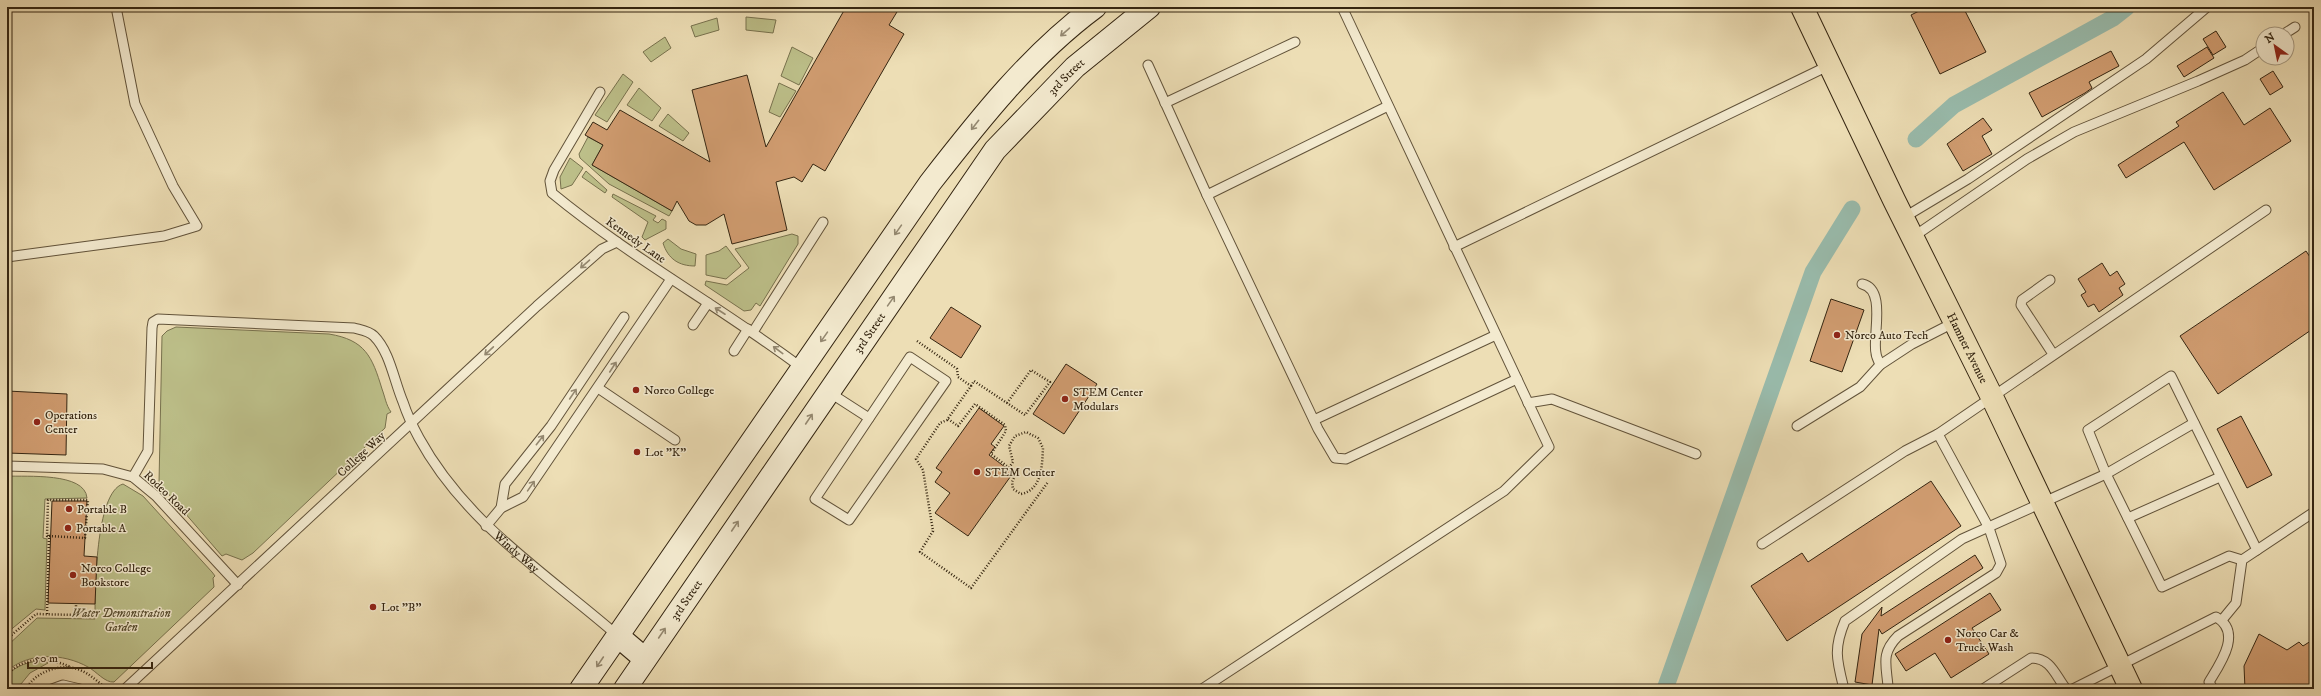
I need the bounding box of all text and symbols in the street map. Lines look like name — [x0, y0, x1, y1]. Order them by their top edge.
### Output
north arrow — [2255, 26, 2295, 66]
one-way arrow — [1060, 27, 1070, 36]
text: N — [2262, 30, 2278, 47]
street label: 3rd Street — [1045, 55, 1088, 98]
one-way arrow — [971, 120, 979, 131]
street label: Kennedy Lane — [603, 214, 669, 267]
one-way arrow — [894, 224, 902, 235]
one-way arrow — [580, 259, 590, 268]
one-way arrow — [887, 295, 895, 306]
one-way arrow — [714, 306, 726, 314]
street label: 3rd Street — [851, 310, 889, 356]
street label: Hamner Avenue — [1943, 310, 1991, 386]
place label: Norco Auto Tech — [1845, 328, 1929, 343]
marker: Norco Auto Tech — [1832, 330, 1842, 340]
one-way arrow — [820, 331, 828, 342]
one-way arrow — [484, 346, 494, 356]
one-way arrow — [772, 346, 783, 354]
one-way arrow — [609, 361, 617, 373]
place label: Norco College — [644, 383, 714, 398]
marker: Norco College — [631, 385, 641, 395]
place label: STEM Center Modulars — [1073, 385, 1143, 414]
one-way arrow — [569, 388, 577, 400]
marker: STEM Center Modulars — [1060, 394, 1070, 404]
place label: Operations Center — [45, 408, 97, 437]
one-way arrow — [805, 414, 813, 425]
marker: Operations Center — [32, 417, 42, 427]
street label: College Way — [334, 428, 389, 480]
one-way arrow — [536, 434, 544, 445]
place label: Lot "K" — [645, 445, 686, 460]
marker: Lot "K" — [632, 447, 642, 457]
place label: STEM Center — [985, 465, 1055, 480]
marker: STEM Center — [972, 467, 982, 477]
street label: Rodeo Road — [141, 468, 193, 519]
one-way arrow — [527, 480, 535, 491]
place label: Portable B — [77, 502, 127, 517]
marker: Portable B — [64, 504, 74, 514]
one-way arrow — [732, 520, 740, 532]
place label: Portable A — [76, 521, 127, 536]
marker: Portable A — [63, 523, 73, 533]
street label: Windy Way — [490, 528, 542, 576]
place label: Norco College Bookstore — [81, 561, 151, 590]
marker: Norco College Bookstore — [68, 570, 78, 580]
street label: 3rd Street — [667, 577, 706, 623]
place label: Lot "B" — [381, 600, 421, 615]
marker: Lot "B" — [368, 602, 378, 612]
park label: Water Demonstration Garden — [72, 606, 171, 635]
place label: Norco Car & Truck Wash — [1956, 626, 2019, 655]
one-way arrow — [658, 628, 666, 639]
marker: Norco Car & Truck Wash — [1943, 635, 1953, 645]
scale bar — [28, 644, 152, 670]
text: 50 m — [34, 651, 58, 666]
one-way arrow — [596, 657, 604, 668]

